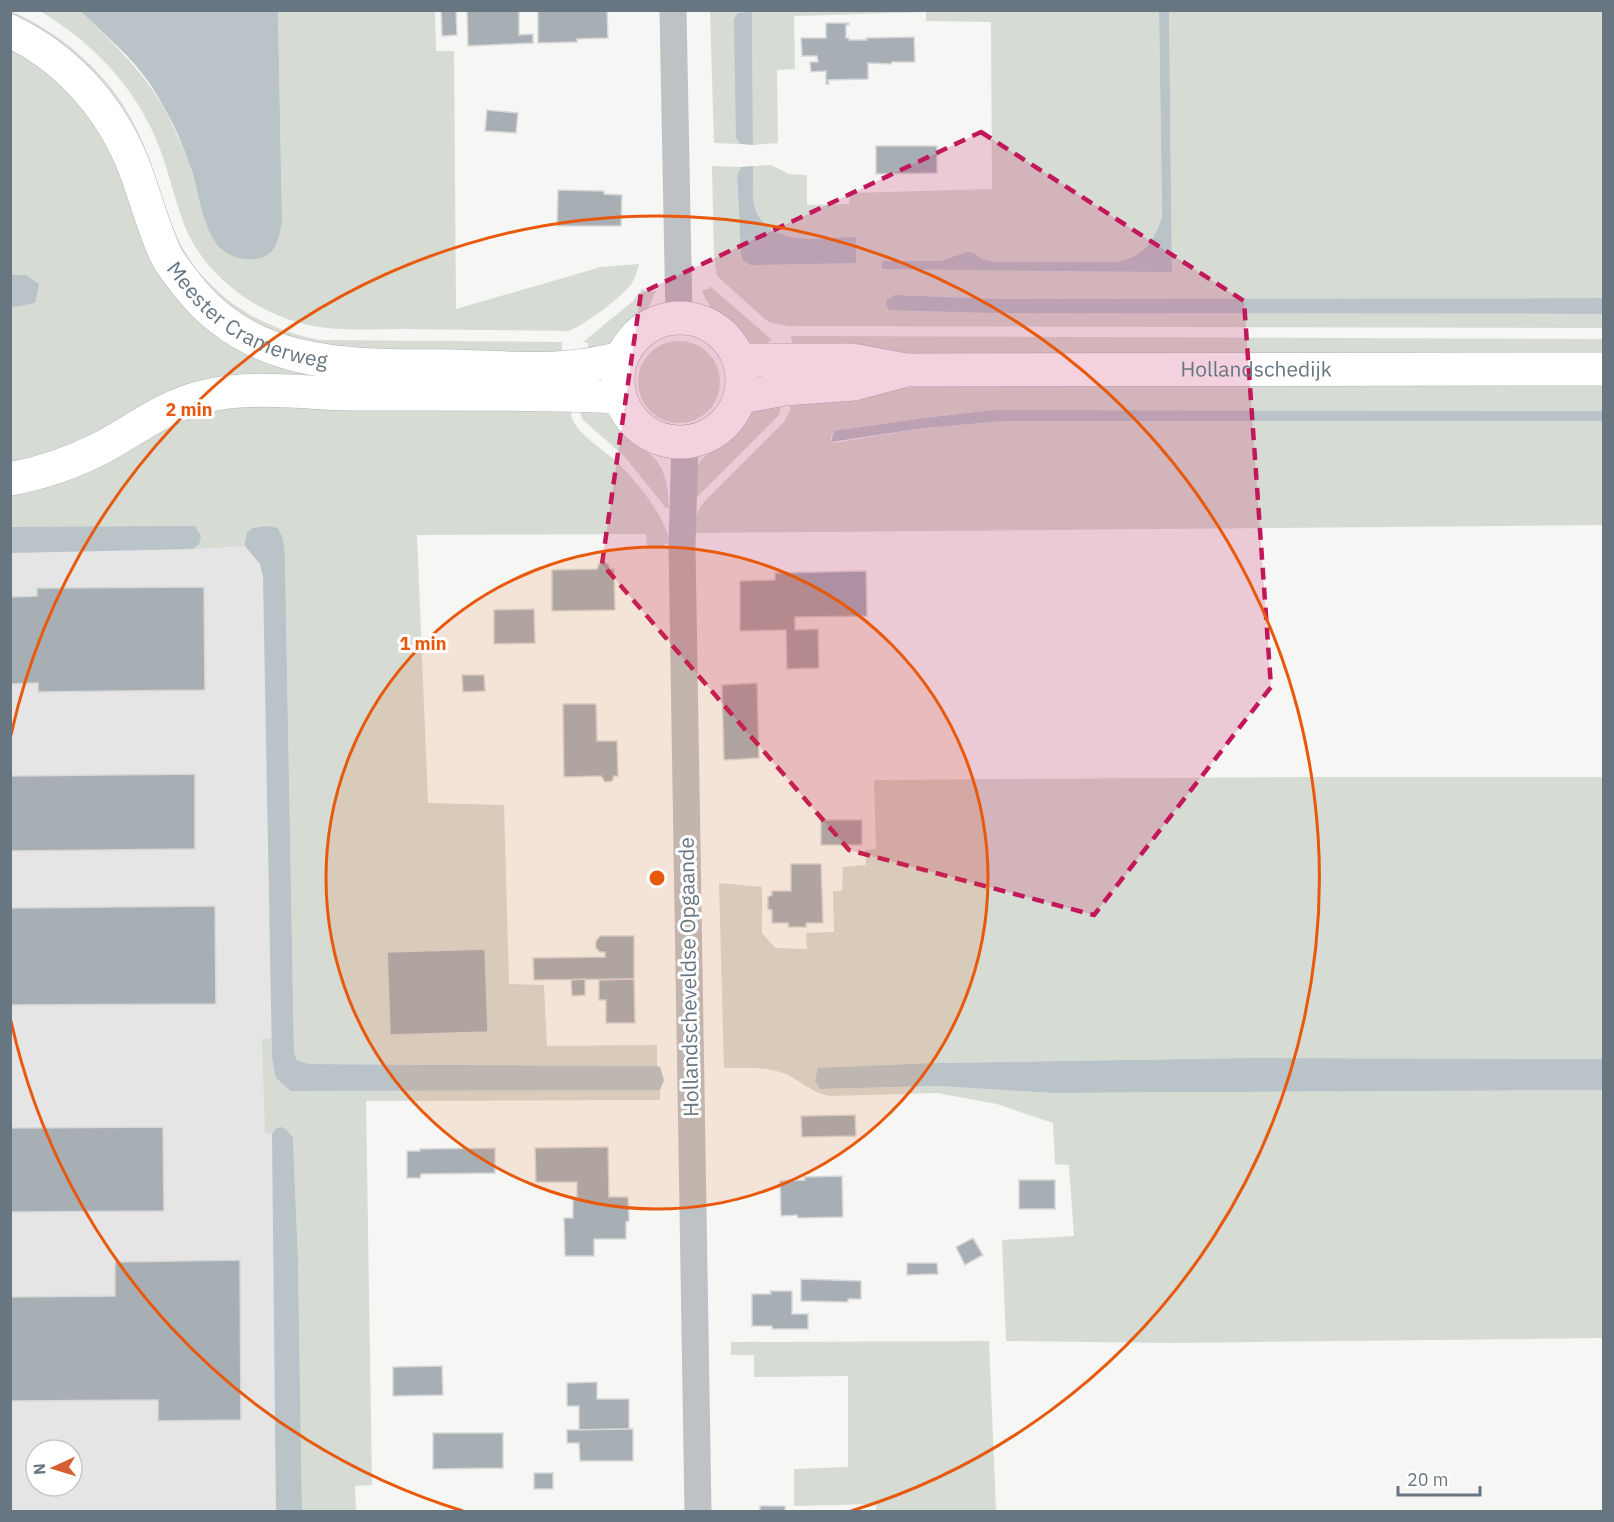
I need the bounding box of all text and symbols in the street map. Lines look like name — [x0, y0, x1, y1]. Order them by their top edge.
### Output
street label: Meester Cramerweg — [161, 255, 330, 374]
street label: Hollandschedijk — [1180, 354, 1332, 383]
text: 2 min — [165, 398, 213, 421]
text: 1 min — [399, 632, 447, 655]
street label: Hollandscheveldse Opgaande — [672, 837, 704, 1117]
centre of rings — [647, 868, 667, 888]
north arrow — [24, 1438, 84, 1498]
scale bar — [1398, 1459, 1480, 1497]
text: N — [29, 1463, 49, 1476]
text: 20 m — [1407, 1468, 1449, 1491]

